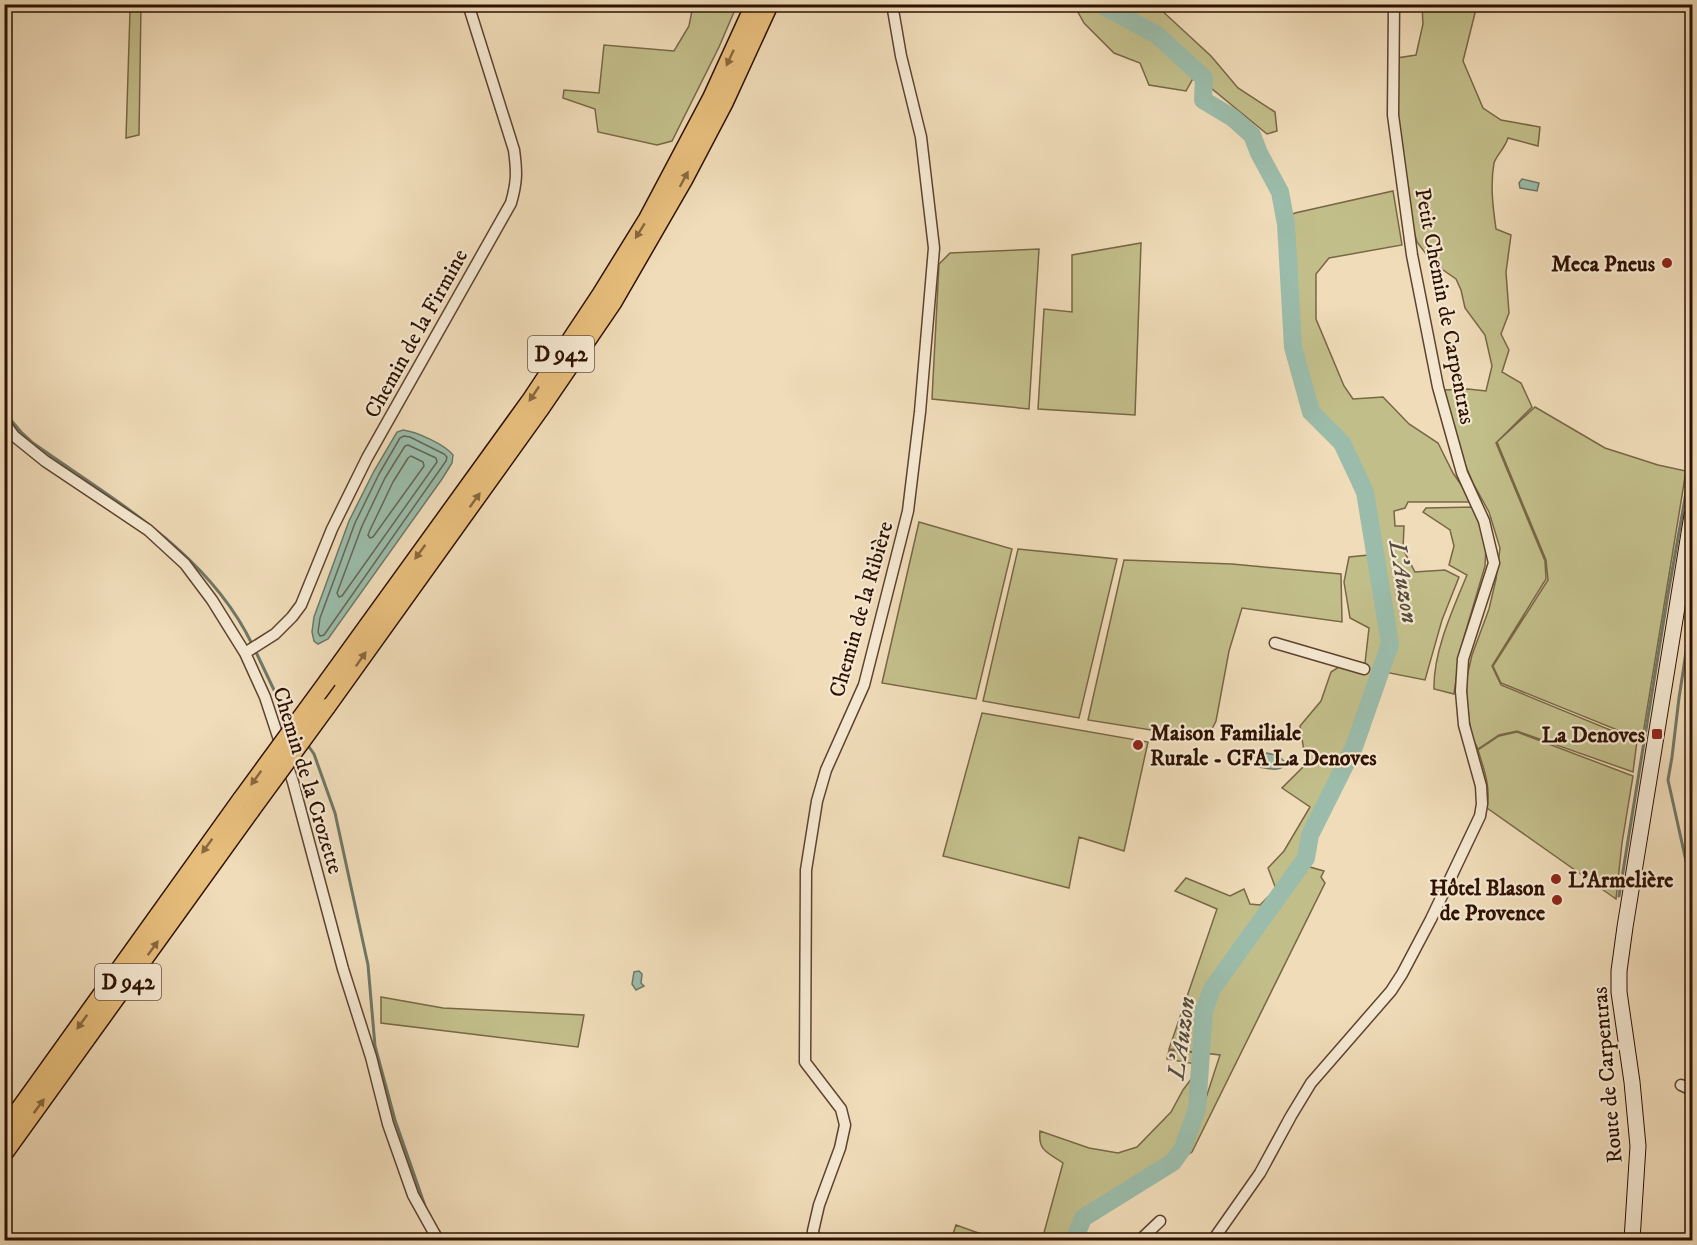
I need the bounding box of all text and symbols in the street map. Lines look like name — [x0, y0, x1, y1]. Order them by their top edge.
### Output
one-way arrow — [725, 49, 735, 67]
one-way arrow — [679, 170, 689, 187]
street label: Petit Chemin de Carpentras — [1408, 186, 1481, 427]
one-way arrow — [634, 222, 645, 239]
street label: Chemin de la Firmine — [359, 244, 474, 423]
place label: Meca Pneus — [1551, 251, 1656, 278]
marker: Meca Pneus — [1660, 256, 1674, 270]
road number: D 942 — [528, 336, 594, 372]
one-way arrow — [529, 386, 540, 402]
one-way arrow — [468, 493, 480, 508]
street label: Chemin de la Ribière — [823, 518, 899, 701]
water label: L'Auzon — [1381, 537, 1424, 626]
one-way arrow — [414, 544, 426, 560]
one-way arrow — [355, 651, 366, 667]
street label: Chemin de la Crozette — [266, 684, 349, 877]
place label: Maison Familiale Rurale - CFA La Denoves — [1150, 720, 1377, 772]
place label: La Denoves — [1541, 722, 1646, 749]
marker: La Denoves — [1650, 727, 1664, 741]
marker: Maison Familiale Rurale - CFA La Denoves — [1131, 738, 1145, 752]
one-way arrow — [250, 770, 262, 786]
one-way arrow — [201, 838, 213, 854]
place label: L'Armelière — [1568, 867, 1673, 894]
marker: L'Armelière — [1549, 872, 1563, 886]
place label: Hôtel Blason de Provence — [1429, 875, 1545, 927]
marker: Hôtel Blason de Provence — [1550, 893, 1564, 907]
one-way arrow — [146, 940, 158, 955]
road number: D 942 — [95, 964, 161, 1000]
street label: Route de Carpentras — [1586, 985, 1629, 1164]
water label: L'Auzon — [1161, 995, 1203, 1083]
one-way arrow — [77, 1014, 88, 1030]
one-way arrow — [32, 1099, 44, 1114]

